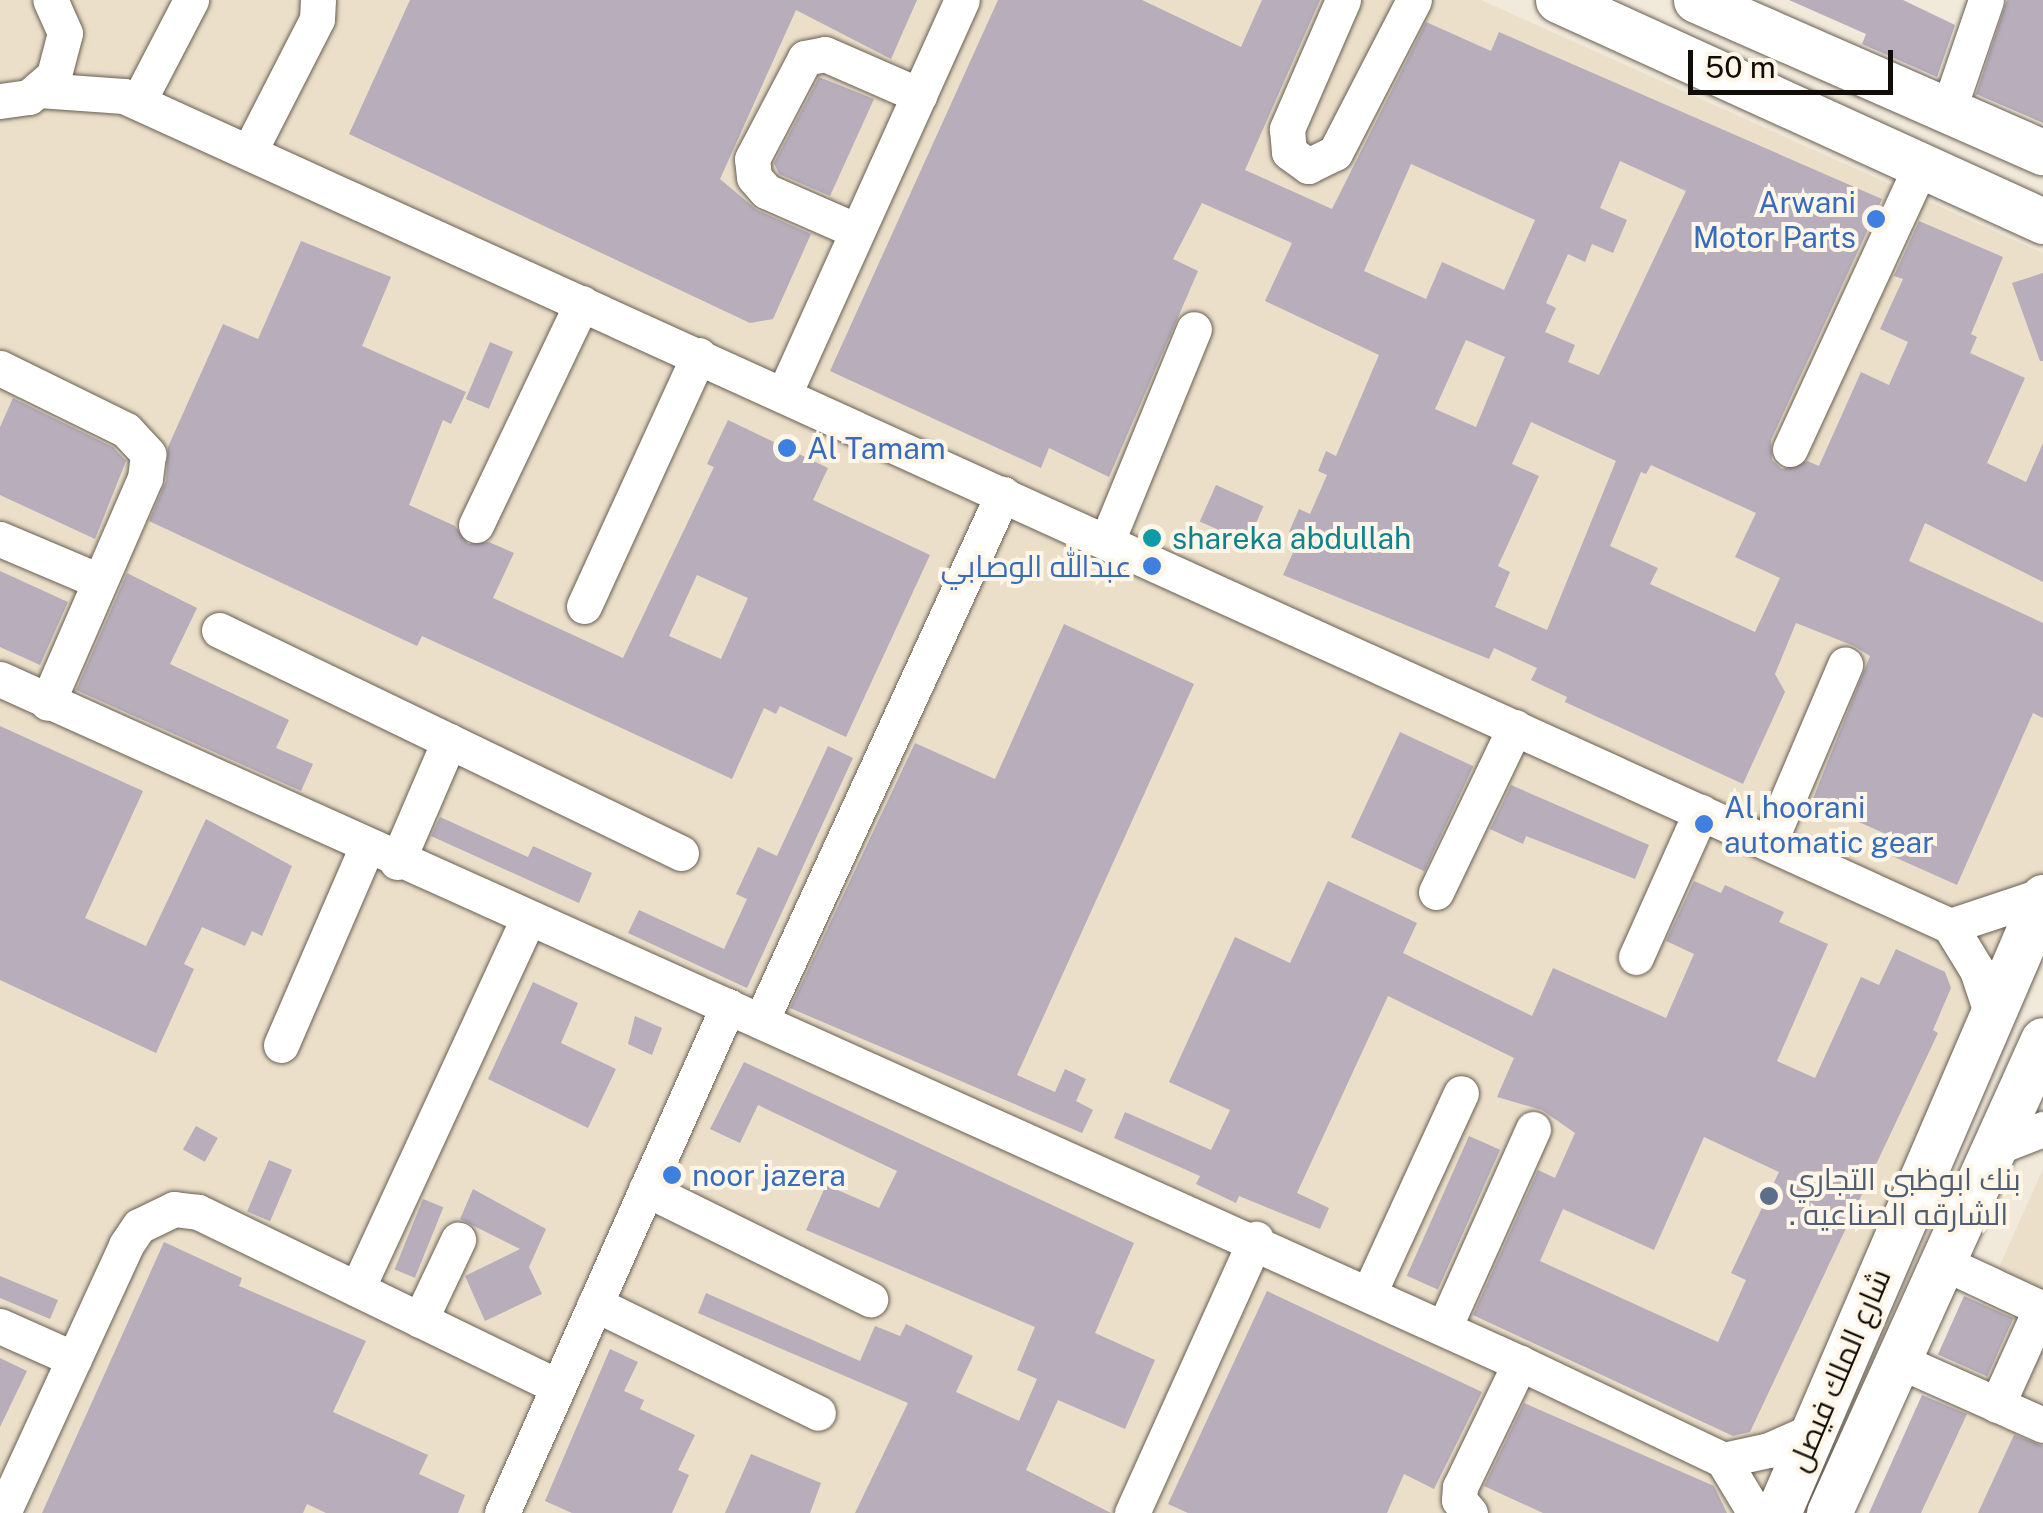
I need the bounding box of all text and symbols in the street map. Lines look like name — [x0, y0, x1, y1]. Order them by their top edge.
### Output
scale bar — [1693, 30, 1898, 92]
text: 50 m — [1705, 49, 1776, 85]
place label: Arwani Motor Parts — [1693, 184, 1856, 254]
marker: Arwani Motor Parts — [1865, 208, 1887, 230]
place label: Al Tamam — [807, 430, 946, 466]
marker: Al Tamam — [776, 437, 798, 459]
place label: shareka abdullah — [1172, 520, 1411, 556]
marker: shareka abdullah — [1141, 527, 1163, 549]
place label: عبدالله الوصابي — [941, 548, 1132, 584]
marker: عبدالله الوصابي — [1141, 555, 1163, 577]
place label: Al hoorani automatic gear — [1724, 789, 1934, 860]
marker: Al hoorani automatic gear — [1693, 813, 1715, 835]
place label: noor jazera — [692, 1157, 846, 1193]
place label: بنك ابوظبي التجاري . الشارقه الصناعيه — [1789, 1161, 2021, 1232]
marker: noor jazera — [661, 1164, 683, 1186]
marker: بنك ابوظبي التجاري . الشارقه الصناعيه — [1758, 1185, 1780, 1207]
street label: شارع الملك فيصل — [1780, 1263, 1898, 1477]

